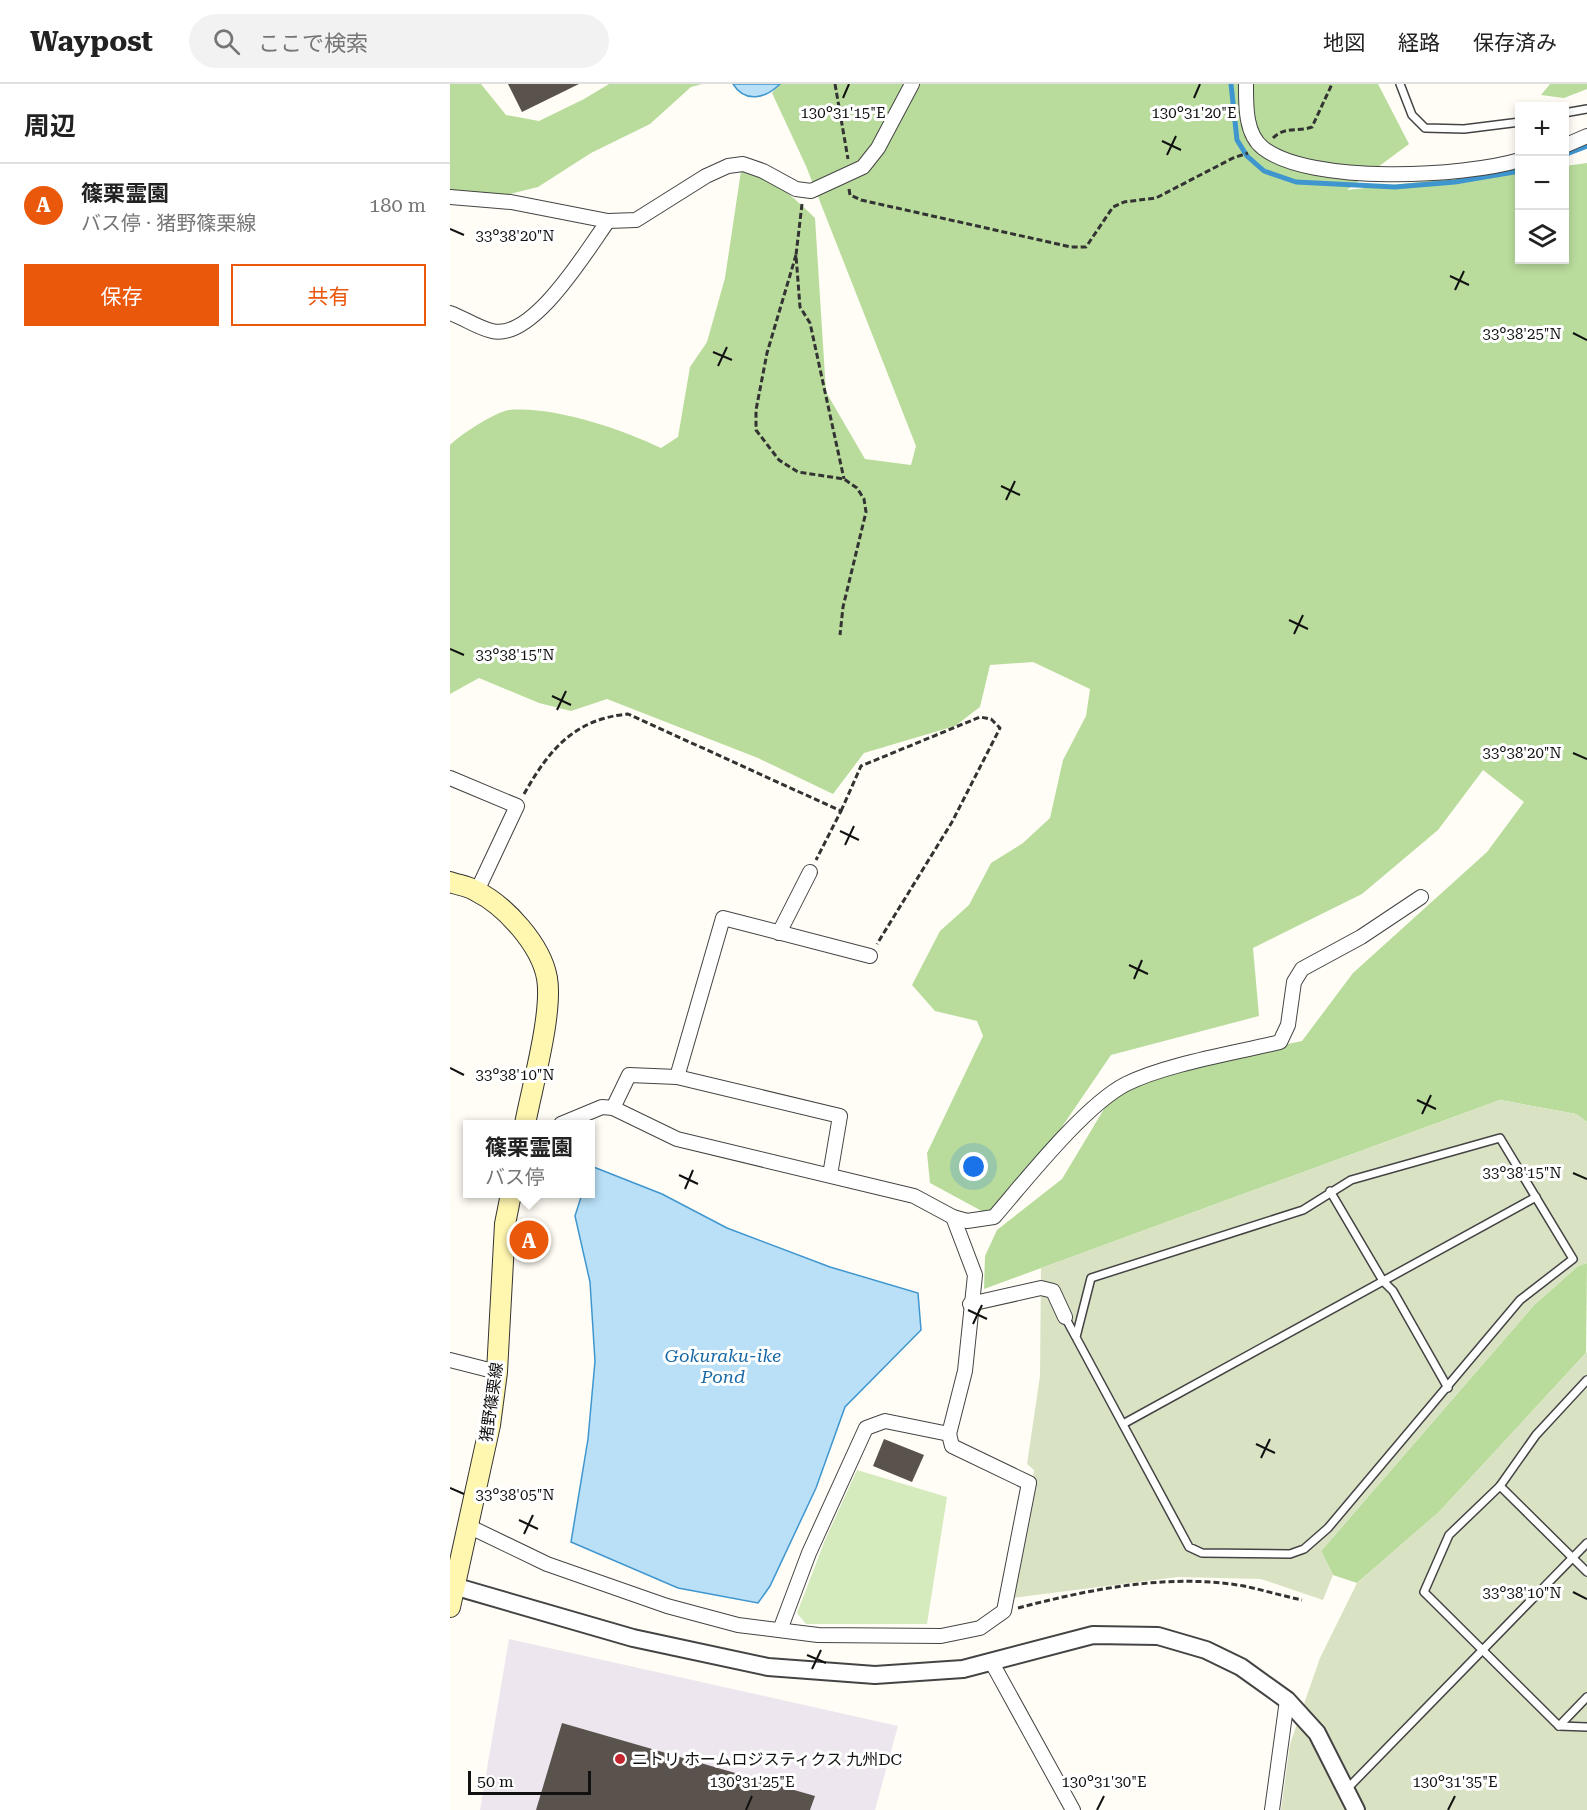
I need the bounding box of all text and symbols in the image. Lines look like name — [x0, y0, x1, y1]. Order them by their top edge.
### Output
search box — [189, 14, 609, 68]
text: Waypost — [30, 25, 153, 58]
icon: search — [210, 25, 243, 58]
text: ここで検索 — [258, 31, 368, 56]
text: 地図 — [1323, 31, 1365, 55]
text: 経路 — [1398, 31, 1440, 55]
text: 保存済み — [1473, 31, 1557, 55]
map controls — [1515, 102, 1569, 264]
button: + — [1515, 102, 1569, 156]
text: 130°31'15"E — [800, 104, 886, 122]
text: 130°31'20"E — [1151, 104, 1237, 122]
text: 周辺 — [24, 111, 76, 141]
button: − — [1515, 156, 1569, 210]
text: 篠栗霊園 — [81, 181, 169, 206]
text: A — [36, 193, 51, 217]
text: 180 m — [369, 193, 426, 217]
button: layers — [1515, 210, 1569, 264]
text: バス停 · 猪野篠栗線 — [81, 211, 256, 235]
text: 33°38'20"N — [475, 227, 555, 245]
button: 保存 — [24, 264, 219, 326]
button: 共有 — [231, 264, 426, 326]
text: 33°38'25"N — [1482, 325, 1562, 343]
text: 33°38'15"N — [475, 646, 555, 664]
text: 33°38'20"N — [1482, 744, 1562, 762]
text: 33°38'10"N — [475, 1066, 555, 1084]
popup — [463, 1120, 595, 1198]
text: 篠栗霊園 — [485, 1135, 573, 1160]
your location — [959, 1152, 988, 1181]
text: 33°38'15"N — [1482, 1164, 1562, 1182]
text: バス停 — [485, 1165, 545, 1189]
pin: A — [510, 1218, 548, 1262]
water label: Gokuraku-ike Pond — [665, 1345, 781, 1387]
street label: 猪野篠栗線 — [477, 1361, 506, 1443]
text: 33°38'05"N — [475, 1486, 555, 1504]
text: 33°38'10"N — [1482, 1584, 1562, 1602]
place label: ニトリ ホームロジスティクス 九州DC — [632, 1750, 902, 1769]
marker: ニトリ ホームロジスティクス 九州DC — [613, 1752, 627, 1766]
scale bar — [468, 1768, 591, 1796]
text: 50 m — [477, 1772, 514, 1791]
text: 130°31'25"E — [709, 1773, 795, 1791]
text: 130°31'30"E — [1061, 1773, 1147, 1791]
text: 130°31'35"E — [1412, 1773, 1498, 1791]

